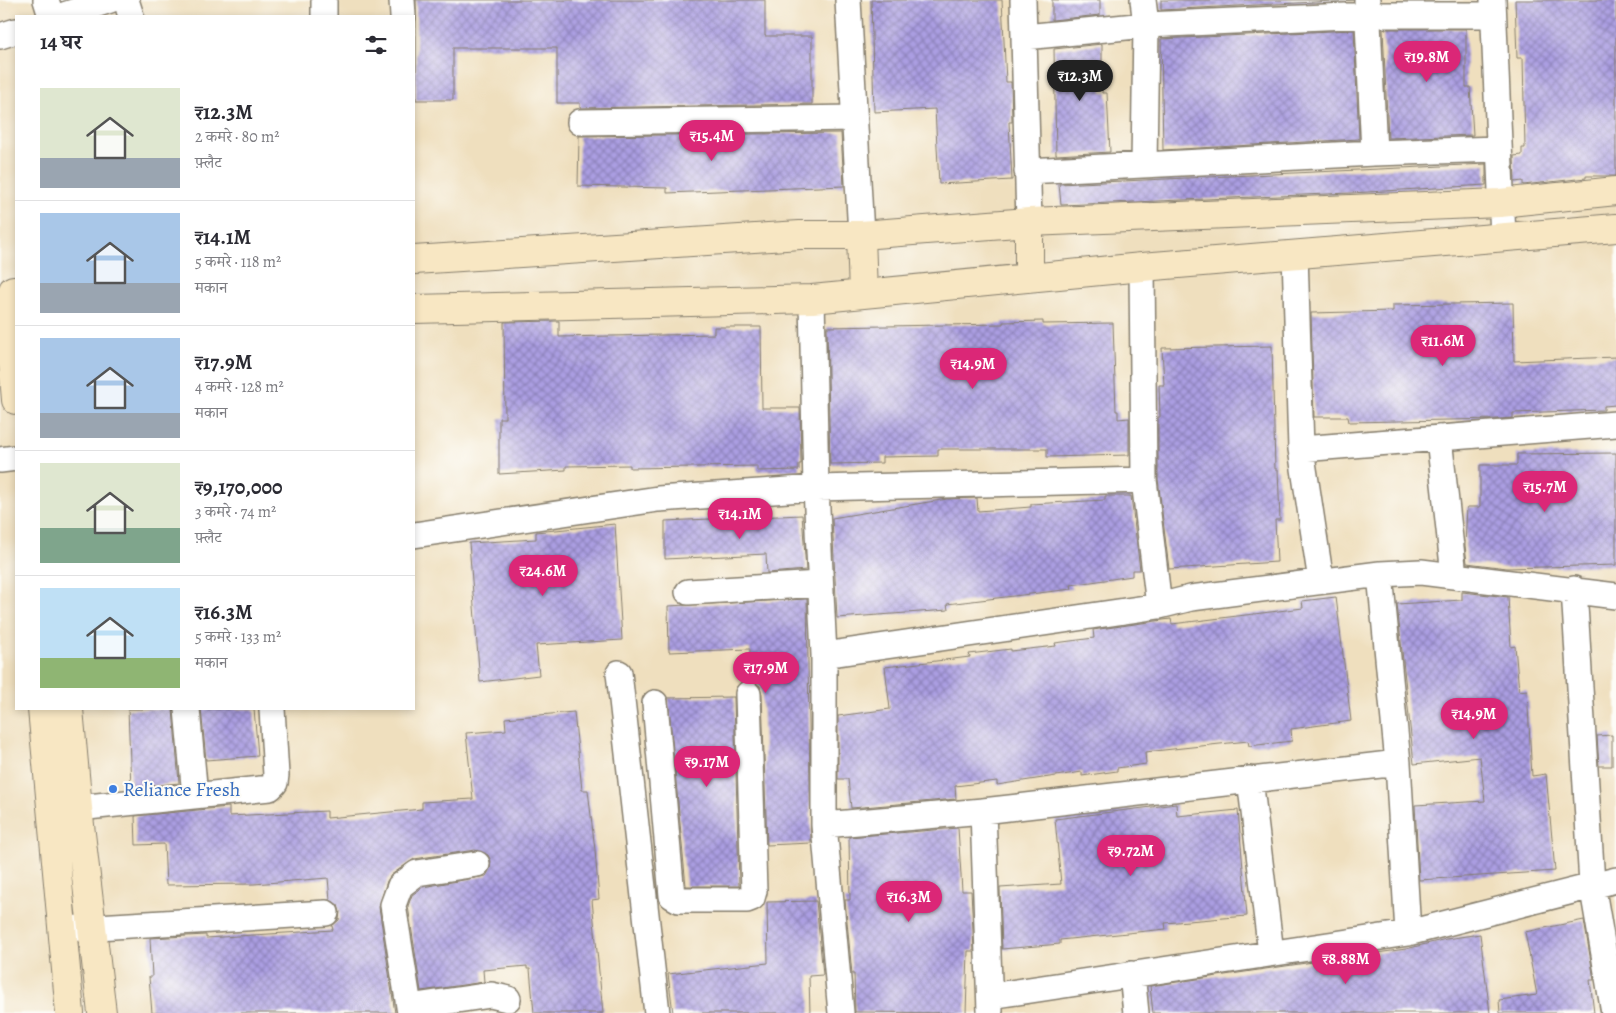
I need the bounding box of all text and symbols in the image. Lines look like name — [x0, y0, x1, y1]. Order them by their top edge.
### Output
text: 14 घर — [40, 28, 82, 56]
icon: filters — [362, 31, 390, 59]
pin: ₹19.8M — [1386, 41, 1468, 83]
text: ₹19.8M — [1405, 46, 1449, 68]
pin: ₹12.3M — [1039, 59, 1121, 102]
text: ₹12.3M — [1058, 65, 1102, 87]
text: ₹12.3M — [195, 98, 253, 126]
icon: home — [80, 108, 140, 168]
pin: ₹15.4M — [671, 120, 753, 162]
text: ₹15.4M — [690, 125, 734, 147]
text: 2 कमरे · 80 m² — [195, 126, 280, 148]
text: फ़्लैट — [195, 152, 222, 174]
text: ₹14.1M — [195, 223, 251, 251]
icon: home — [80, 233, 140, 293]
text: 5 कमरे · 118 m² — [195, 251, 281, 273]
text: मकान — [195, 277, 227, 299]
pin: ₹11.6M — [1402, 324, 1484, 367]
text: ₹11.6M — [1422, 330, 1464, 352]
text: ₹17.9M — [195, 348, 253, 376]
pin: ₹14.9M — [932, 348, 1014, 390]
text: ₹14.9M — [951, 353, 995, 375]
icon: home — [80, 358, 140, 418]
text: 4 कमरे · 128 m² — [195, 376, 284, 398]
text: मकान — [195, 402, 227, 424]
pin: ₹15.7M — [1504, 470, 1586, 513]
text: ₹9,170,000 — [195, 473, 283, 501]
text: ₹15.7M — [1523, 476, 1567, 498]
icon: home — [80, 483, 140, 543]
pin: ₹14.1M — [699, 498, 781, 540]
text: 3 कमरे · 74 m² — [195, 501, 276, 523]
text: ₹14.1M — [719, 503, 761, 525]
text: फ़्लैट — [195, 527, 222, 549]
pin: ₹24.6M — [502, 554, 584, 597]
text: ₹24.6M — [520, 560, 566, 582]
text: ₹16.3M — [195, 598, 253, 626]
icon: home — [80, 608, 140, 668]
text: 5 कमरे · 133 m² — [195, 626, 281, 648]
text: मकान — [195, 652, 227, 674]
pin: ₹17.9M — [725, 652, 807, 694]
text: ₹17.9M — [744, 657, 788, 679]
pin: ₹14.9M — [1433, 698, 1515, 740]
text: ₹14.9M — [1452, 703, 1496, 725]
pin: ₹9.17M — [666, 746, 748, 788]
text: ₹9.17M — [685, 751, 729, 773]
place label: Reliance Fresh — [123, 776, 241, 803]
marker: Reliance Fresh — [107, 783, 119, 795]
pin: ₹9.72M — [1090, 834, 1172, 877]
text: ₹9.72M — [1108, 840, 1154, 862]
pin: ₹16.3M — [868, 880, 950, 923]
text: ₹16.3M — [887, 886, 931, 908]
pin: ₹8.88M — [1305, 942, 1387, 985]
text: ₹8.88M — [1323, 948, 1369, 970]

